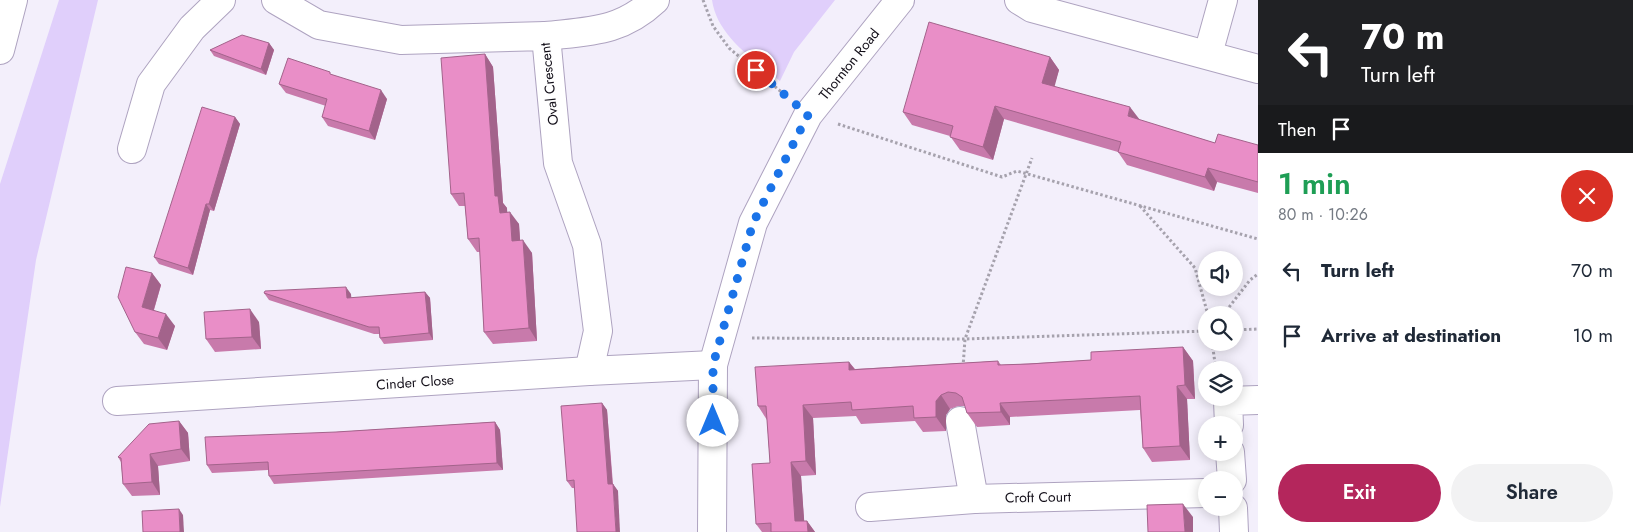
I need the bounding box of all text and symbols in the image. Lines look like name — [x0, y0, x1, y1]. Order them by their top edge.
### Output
text: 70 m — [1361, 12, 1444, 62]
icon: left — [1278, 20, 1343, 85]
street label: Thornton Road — [814, 24, 884, 104]
street label: Oval Crescent — [535, 41, 563, 126]
pin — [735, 49, 777, 91]
icon: arrive — [742, 56, 770, 84]
text: Turn left — [1361, 58, 1435, 90]
icon: arrive — [1327, 115, 1355, 143]
text: Then — [1278, 116, 1317, 143]
text: 1 min — [1278, 162, 1351, 205]
button: close — [1561, 170, 1613, 222]
text: 80 m · 10:26 — [1278, 203, 1368, 226]
map controls — [1198, 251, 1243, 516]
button: sound — [1198, 251, 1243, 296]
icon: left — [1278, 257, 1306, 285]
text: Turn left — [1321, 257, 1394, 284]
text: 70 m — [1571, 257, 1613, 284]
button: search — [1198, 306, 1243, 351]
icon: arrive — [1278, 322, 1306, 350]
text: Arrive at destination — [1321, 322, 1501, 349]
text: 10 m — [1573, 322, 1613, 349]
button: layers — [1198, 361, 1243, 406]
street label: Cinder Close — [375, 369, 455, 395]
position arrow — [686, 394, 738, 446]
button: + — [1198, 416, 1243, 461]
button: Exit — [1278, 464, 1441, 522]
button: Share — [1451, 464, 1613, 522]
button: − — [1198, 471, 1243, 516]
street label: Croft Court — [1005, 486, 1072, 508]

